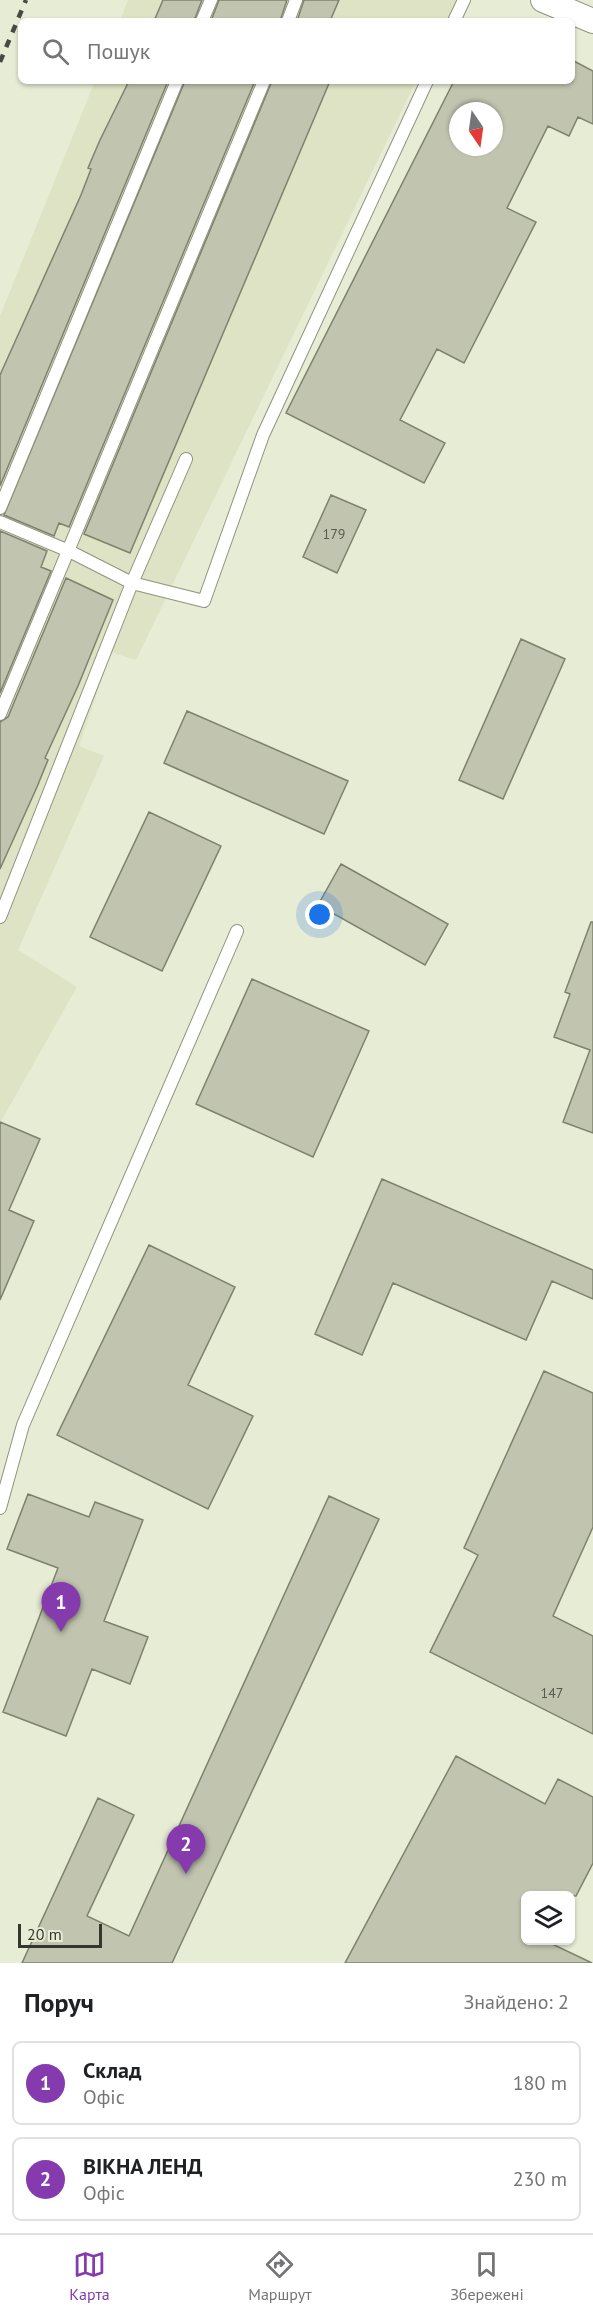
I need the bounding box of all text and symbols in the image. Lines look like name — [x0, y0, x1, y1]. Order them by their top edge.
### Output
search box — [18, 18, 575, 84]
icon: search — [39, 35, 72, 68]
text: Пошук — [87, 37, 150, 65]
north arrow — [449, 102, 503, 156]
house number: 179 — [323, 525, 345, 543]
your location — [305, 900, 334, 929]
pin: 1 — [42, 1582, 80, 1632]
house number: 147 — [541, 1684, 563, 1702]
pin: 2 — [166, 1824, 206, 1874]
map controls — [521, 1891, 575, 1945]
button: layers — [521, 1891, 575, 1945]
scale bar — [18, 1921, 102, 1948]
text: 20 m — [27, 1924, 62, 1944]
text: Поруч — [24, 1986, 94, 2019]
text: Знайдено: 2 — [463, 1989, 569, 2015]
text: Склад — [83, 2056, 141, 2084]
text: 1 — [40, 2070, 51, 2096]
text: 180 m — [513, 2070, 567, 2096]
text: Офіс — [83, 2084, 125, 2110]
text: ВІКНА ЛЕНД — [83, 2152, 203, 2180]
text: 2 — [40, 2166, 51, 2192]
text: 230 m — [513, 2166, 567, 2192]
text: Офіс — [83, 2180, 125, 2206]
tab: Карта — [69, 2248, 110, 2304]
tab: Маршрут — [248, 2248, 312, 2304]
tab: Збережені — [450, 2248, 524, 2304]

